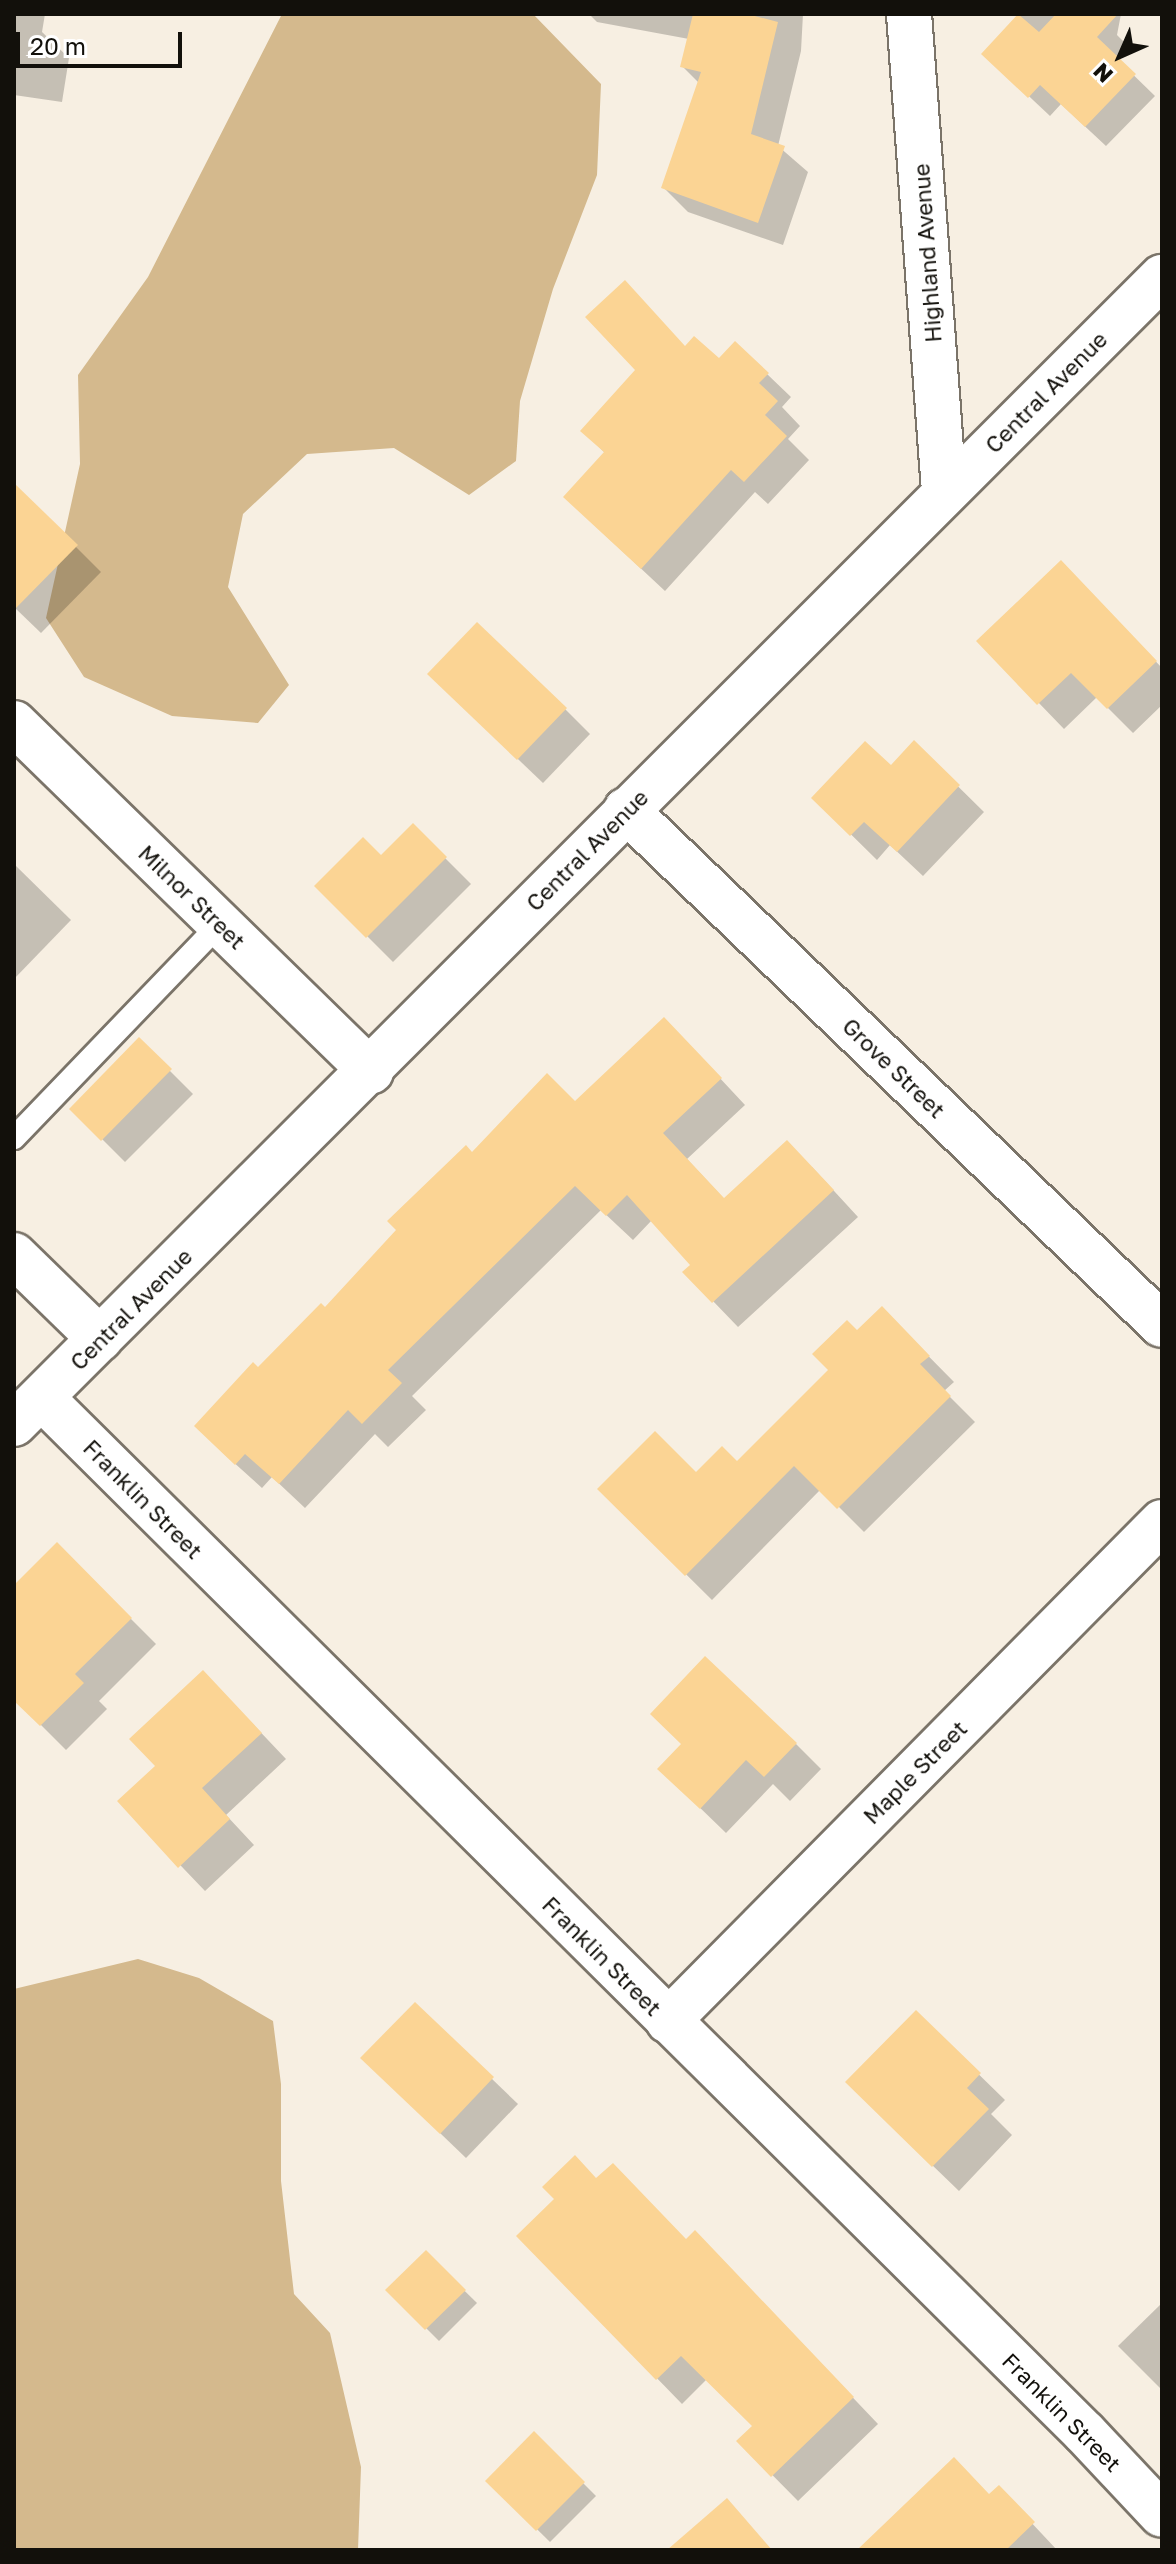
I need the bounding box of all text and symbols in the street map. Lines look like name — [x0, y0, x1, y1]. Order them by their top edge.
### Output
scale bar — [20, 16, 186, 66]
north arrow — [1080, 16, 1160, 96]
text: 20 m — [30, 31, 86, 60]
text: N — [1087, 58, 1118, 89]
street label: Highland Avenue — [908, 163, 946, 343]
street label: Central Avenue — [980, 326, 1112, 458]
street label: Central Avenue — [521, 784, 653, 916]
street label: Milnor Street — [133, 840, 251, 954]
street label: Grove Street — [837, 1013, 951, 1123]
street label: Central Avenue — [65, 1243, 197, 1375]
street label: Franklin Street — [78, 1434, 208, 1564]
street label: Maple Street — [858, 1715, 972, 1829]
street label: Franklin Street — [537, 1891, 667, 2021]
street label: Franklin Street — [997, 2347, 1127, 2477]

